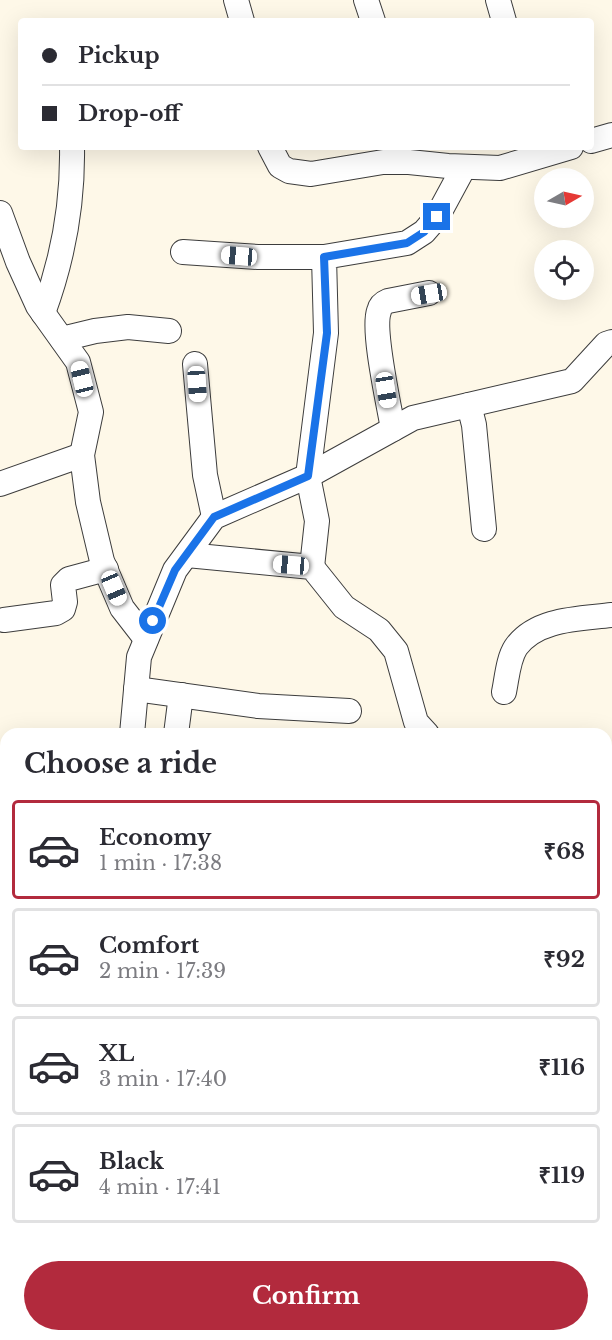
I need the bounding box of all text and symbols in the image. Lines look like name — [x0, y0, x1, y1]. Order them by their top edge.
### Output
text: Pickup — [78, 42, 160, 69]
text: Drop-off — [78, 100, 180, 127]
north arrow — [534, 168, 594, 228]
map controls — [534, 168, 594, 300]
route end — [423, 203, 450, 230]
button: locate — [534, 240, 594, 300]
car — [220, 245, 258, 267]
car — [410, 282, 448, 306]
car — [69, 359, 95, 399]
car — [187, 365, 207, 403]
car — [374, 371, 398, 409]
car — [272, 554, 310, 576]
car — [99, 568, 129, 608]
route start — [139, 607, 166, 634]
text: Choose a ride — [24, 747, 217, 780]
icon: car — [27, 823, 81, 877]
text: Economy — [99, 824, 211, 851]
text: ₹68 — [544, 838, 585, 865]
text: 1 min · 17:38 — [99, 851, 222, 875]
icon: car — [27, 931, 81, 985]
text: Comfort — [99, 932, 199, 959]
text: ₹92 — [543, 946, 585, 973]
text: 2 min · 17:39 — [99, 959, 226, 983]
icon: car — [27, 1039, 81, 1093]
text: XL — [99, 1040, 134, 1067]
text: ₹116 — [538, 1054, 585, 1081]
text: 3 min · 17:40 — [99, 1067, 227, 1091]
icon: car — [27, 1147, 81, 1201]
text: Black — [99, 1148, 164, 1175]
text: ₹119 — [538, 1162, 585, 1189]
text: 4 min · 17:41 — [99, 1175, 221, 1199]
button: Confirm — [24, 1261, 588, 1330]

